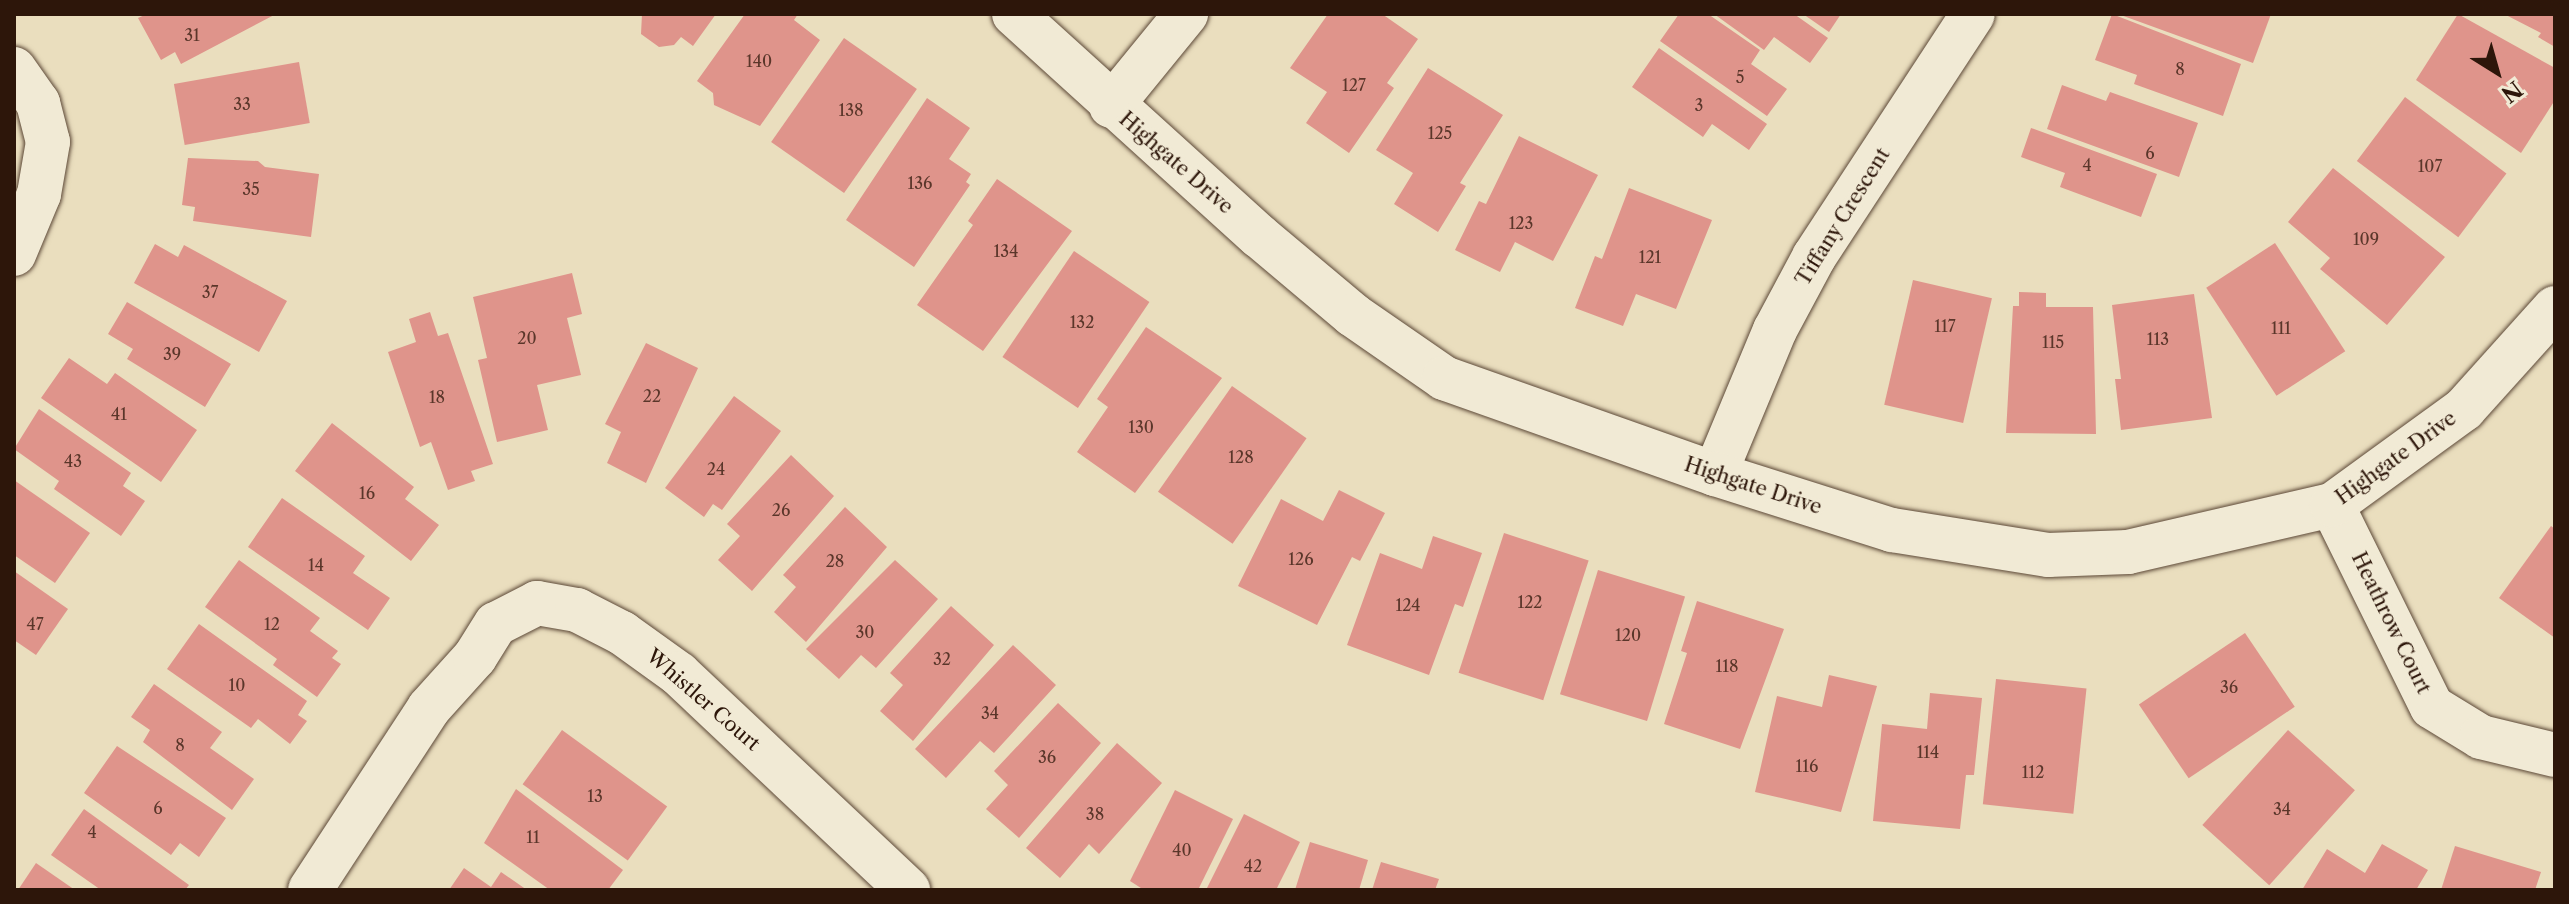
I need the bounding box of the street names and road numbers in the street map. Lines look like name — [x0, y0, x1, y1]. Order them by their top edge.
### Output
street label: Highgate Drive — [1114, 107, 1238, 219]
street label: Tiffany Crescent — [1791, 144, 1895, 290]
street label: Highgate Drive — [2331, 406, 2461, 510]
street label: Highgate Drive — [1681, 453, 1825, 519]
street label: Heathrow Court — [2346, 548, 2436, 698]
street label: Whistler Court — [641, 644, 765, 756]

